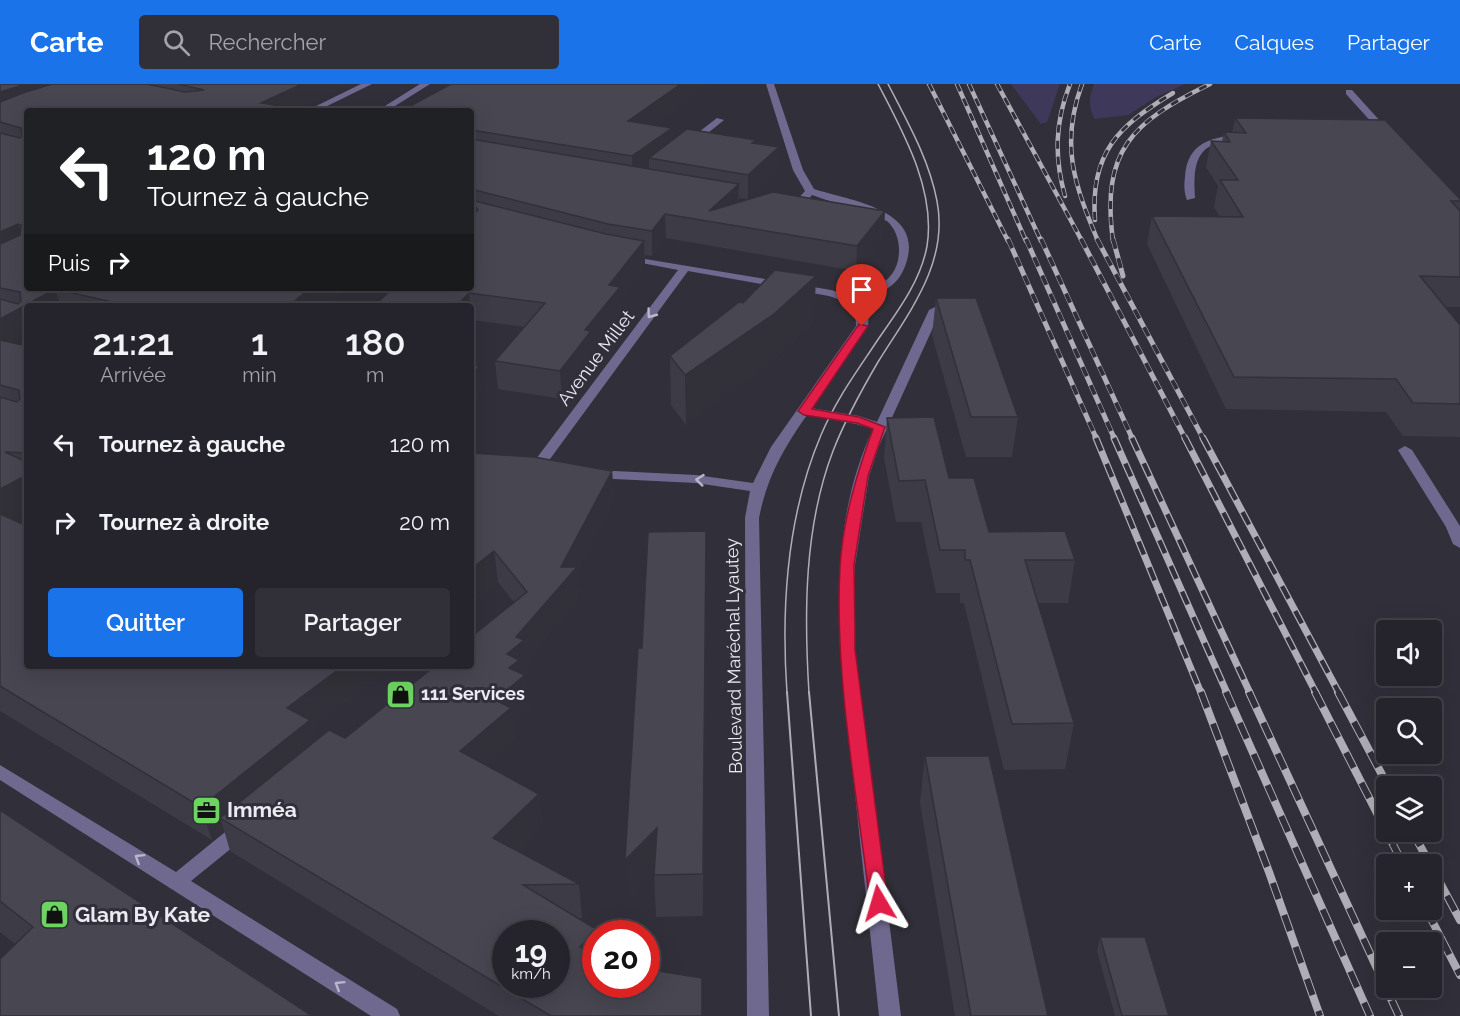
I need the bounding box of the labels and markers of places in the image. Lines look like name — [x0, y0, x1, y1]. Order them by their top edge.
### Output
pin — [836, 264, 887, 326]
shop icon: 111 Services — [384, 678, 416, 710]
place label: 111 Services — [421, 683, 525, 704]
office icon: Imméa — [190, 794, 222, 826]
place label: Imméa — [227, 797, 297, 822]
shop icon: Glam By Kate — [38, 899, 70, 931]
place label: Glam By Kate — [75, 902, 211, 927]

